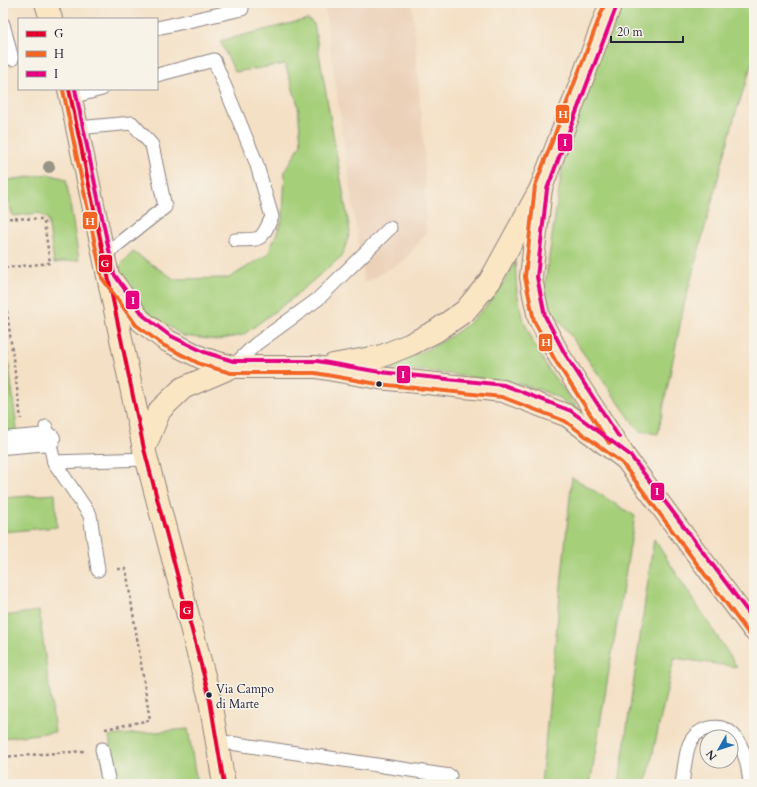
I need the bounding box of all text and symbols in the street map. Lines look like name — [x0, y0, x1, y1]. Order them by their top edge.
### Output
legend — [18, 18, 158, 90]
scale bar — [611, 18, 683, 44]
text: 20 m — [617, 24, 644, 40]
text: G — [54, 26, 64, 42]
text: H — [54, 46, 64, 62]
text: I — [54, 66, 58, 82]
line badge: H — [555, 104, 570, 124]
text: H — [558, 107, 568, 122]
line badge: I — [557, 133, 573, 152]
text: I — [563, 135, 567, 150]
line badge: H — [82, 211, 98, 230]
text: H — [85, 214, 95, 229]
line badge: G — [98, 254, 113, 273]
text: G — [101, 256, 110, 271]
line badge: I — [125, 290, 140, 310]
text: I — [131, 293, 135, 308]
line badge: H — [538, 333, 553, 352]
text: H — [541, 335, 551, 350]
line badge: I — [396, 365, 411, 384]
text: I — [401, 367, 405, 382]
unlabelled marker — [374, 379, 384, 389]
line badge: I — [650, 482, 665, 501]
text: I — [655, 484, 659, 499]
line badge: G — [179, 600, 194, 620]
text: G — [183, 603, 192, 618]
place label: Via Campo di Marte — [216, 681, 274, 712]
marker: Via Campo di Marte — [204, 690, 214, 700]
north arrow — [699, 729, 739, 769]
text: N — [702, 746, 720, 763]

